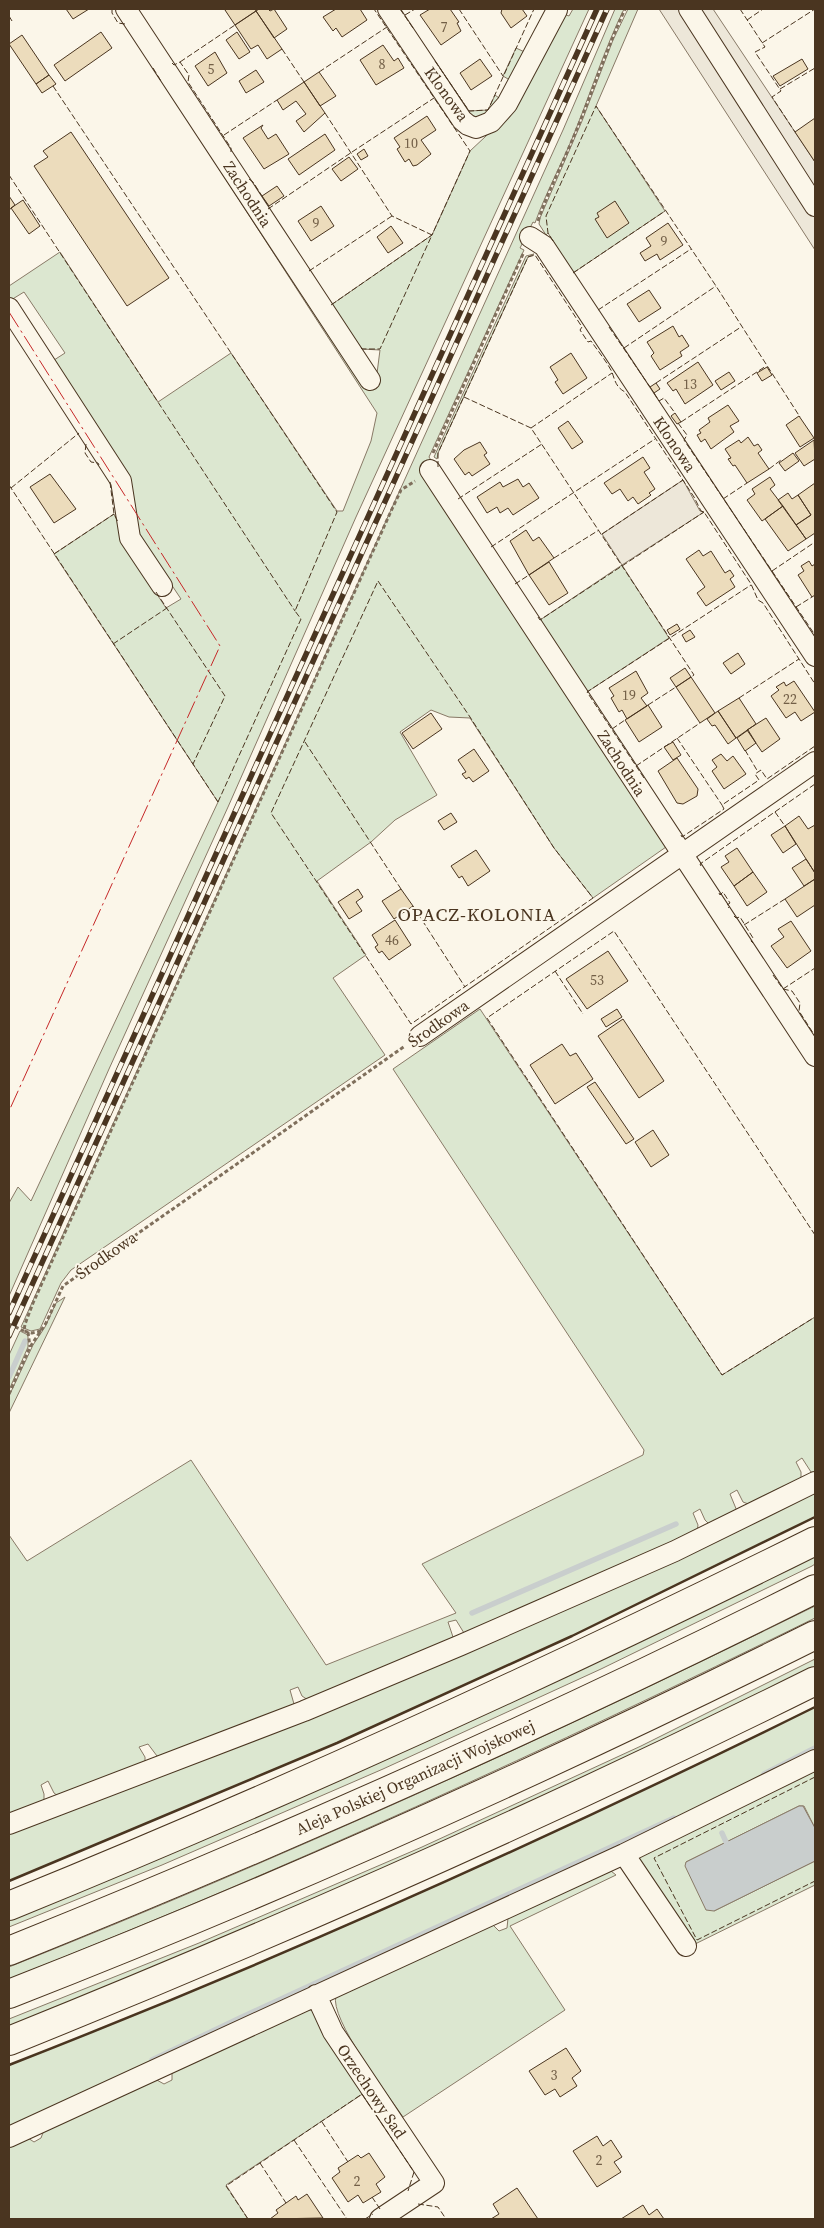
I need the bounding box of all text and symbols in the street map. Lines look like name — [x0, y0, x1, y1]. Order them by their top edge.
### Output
house number: 7 — [441, 17, 448, 37]
house number: 8 — [379, 54, 386, 74]
house number: 5 — [208, 59, 215, 79]
street label: Klonowa — [420, 62, 475, 127]
house number: 10 — [404, 133, 418, 153]
street label: Zachodnia — [218, 157, 278, 232]
house number: 9 — [313, 213, 320, 233]
house number: 9 — [661, 231, 668, 251]
house number: 13 — [683, 374, 697, 394]
street label: Klonowa — [648, 412, 702, 477]
house number: 19 — [622, 685, 636, 705]
house number: 22 — [783, 689, 797, 709]
street label: Zachodnia — [592, 726, 652, 801]
district label: OPACZ-KOLONIA — [398, 901, 556, 927]
house number: 46 — [385, 930, 399, 950]
house number: 53 — [590, 970, 604, 990]
street label: Środkowa — [403, 993, 474, 1052]
street label: Środkowa — [71, 1225, 142, 1284]
street label: Aleja Polskiej Organizacji Wojskowej — [292, 1714, 538, 1840]
street label: Orzechowy Sad — [332, 2040, 412, 2142]
house number: 3 — [551, 2065, 558, 2085]
house number: 2 — [596, 2150, 603, 2170]
house number: 2 — [354, 2171, 361, 2191]

